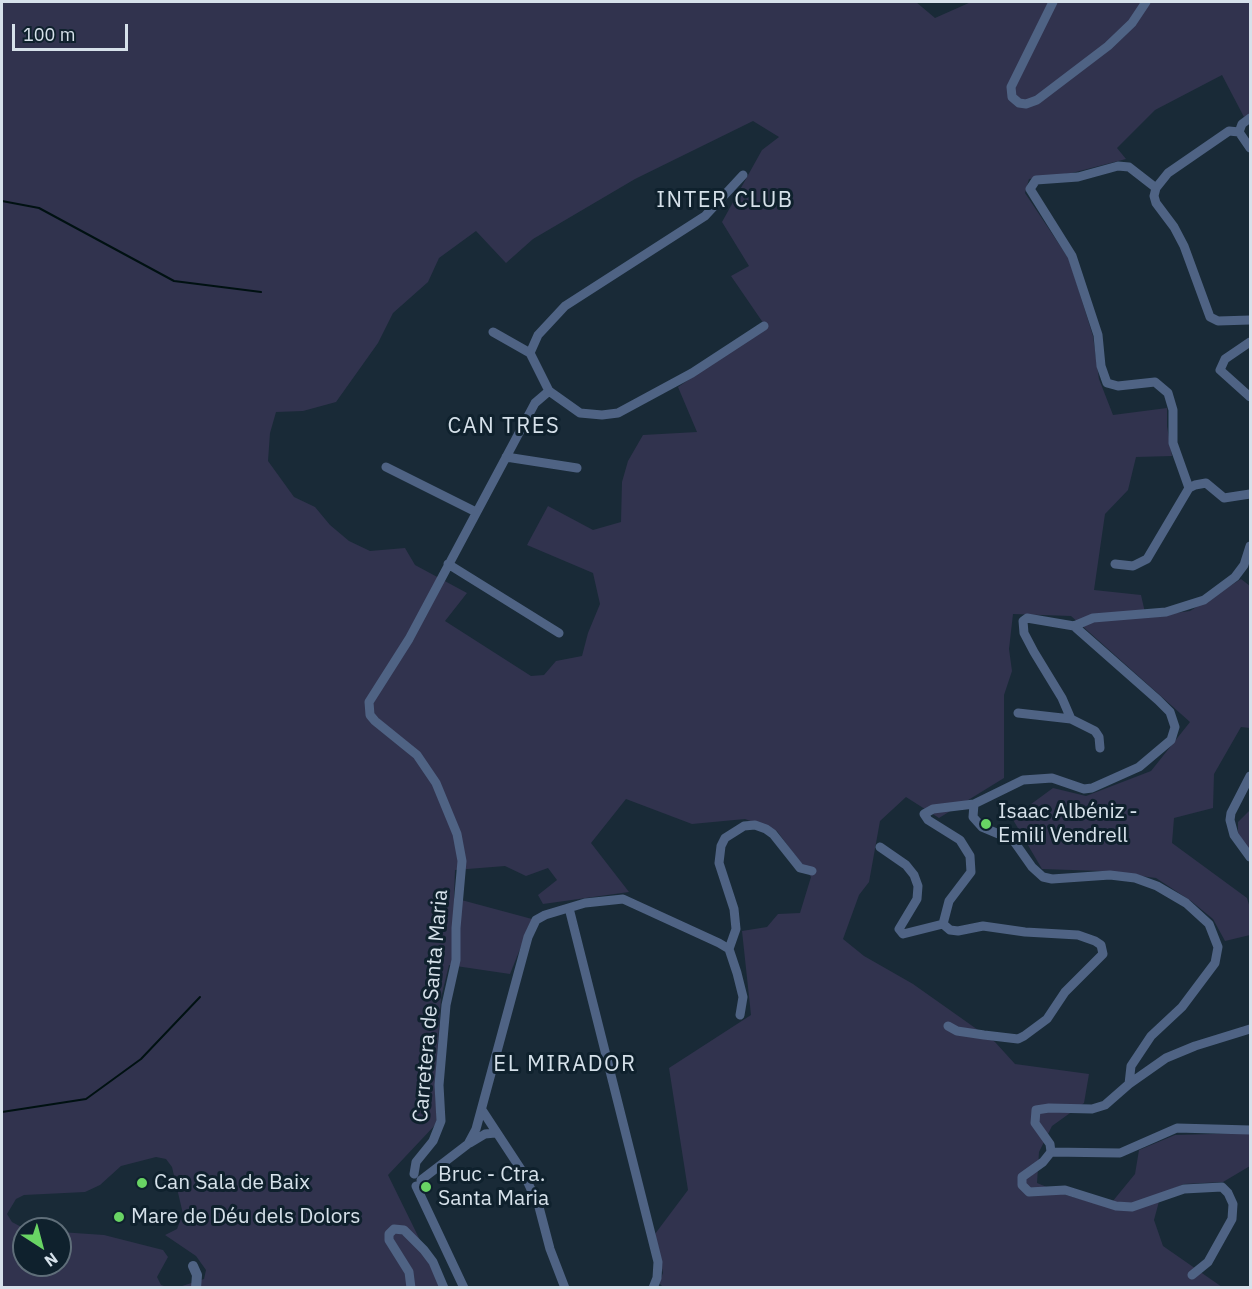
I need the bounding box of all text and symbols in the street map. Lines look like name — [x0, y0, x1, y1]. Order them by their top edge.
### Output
scale bar — [15, 12, 130, 50]
text: 100 m — [23, 23, 75, 46]
district label: INTER CLUB — [656, 188, 794, 214]
district label: CAN TRES — [448, 414, 560, 440]
place label: Isaac Albéniz - Emili Vendrell — [998, 799, 1138, 849]
marker: Isaac Albéniz - Emili Vendrell — [979, 817, 993, 831]
street label: Carretera de Santa Maria — [408, 889, 454, 1123]
district label: EL MIRADOR — [493, 1052, 637, 1078]
place label: Bruc - Ctra. Santa Maria — [438, 1162, 549, 1212]
place label: Can Sala de Baix — [154, 1170, 310, 1196]
marker: Can Sala de Baix — [135, 1176, 149, 1190]
marker: Bruc - Ctra. Santa Maria — [419, 1180, 433, 1194]
place label: Mare de Déu dels Dolors — [131, 1204, 360, 1230]
marker: Mare de Déu dels Dolors — [112, 1210, 126, 1224]
north arrow — [12, 1217, 72, 1277]
text: N — [41, 1248, 62, 1271]

